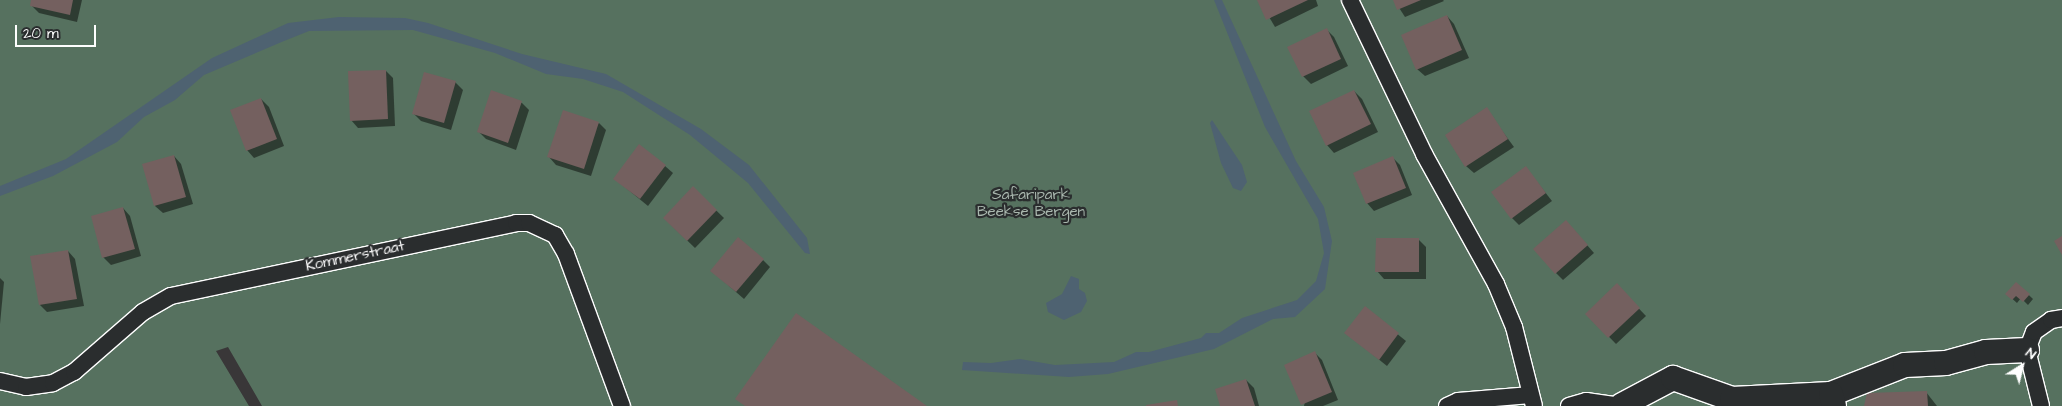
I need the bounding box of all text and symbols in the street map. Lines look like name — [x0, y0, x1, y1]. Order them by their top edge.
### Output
scale bar — [18, 15, 99, 47]
text: 20 m — [23, 23, 59, 44]
park label: Safaripark Beekse Bergen — [977, 185, 1085, 220]
street label: Kommerstraat — [304, 237, 406, 275]
north arrow — [1997, 341, 2047, 391]
text: N — [2021, 343, 2040, 365]

